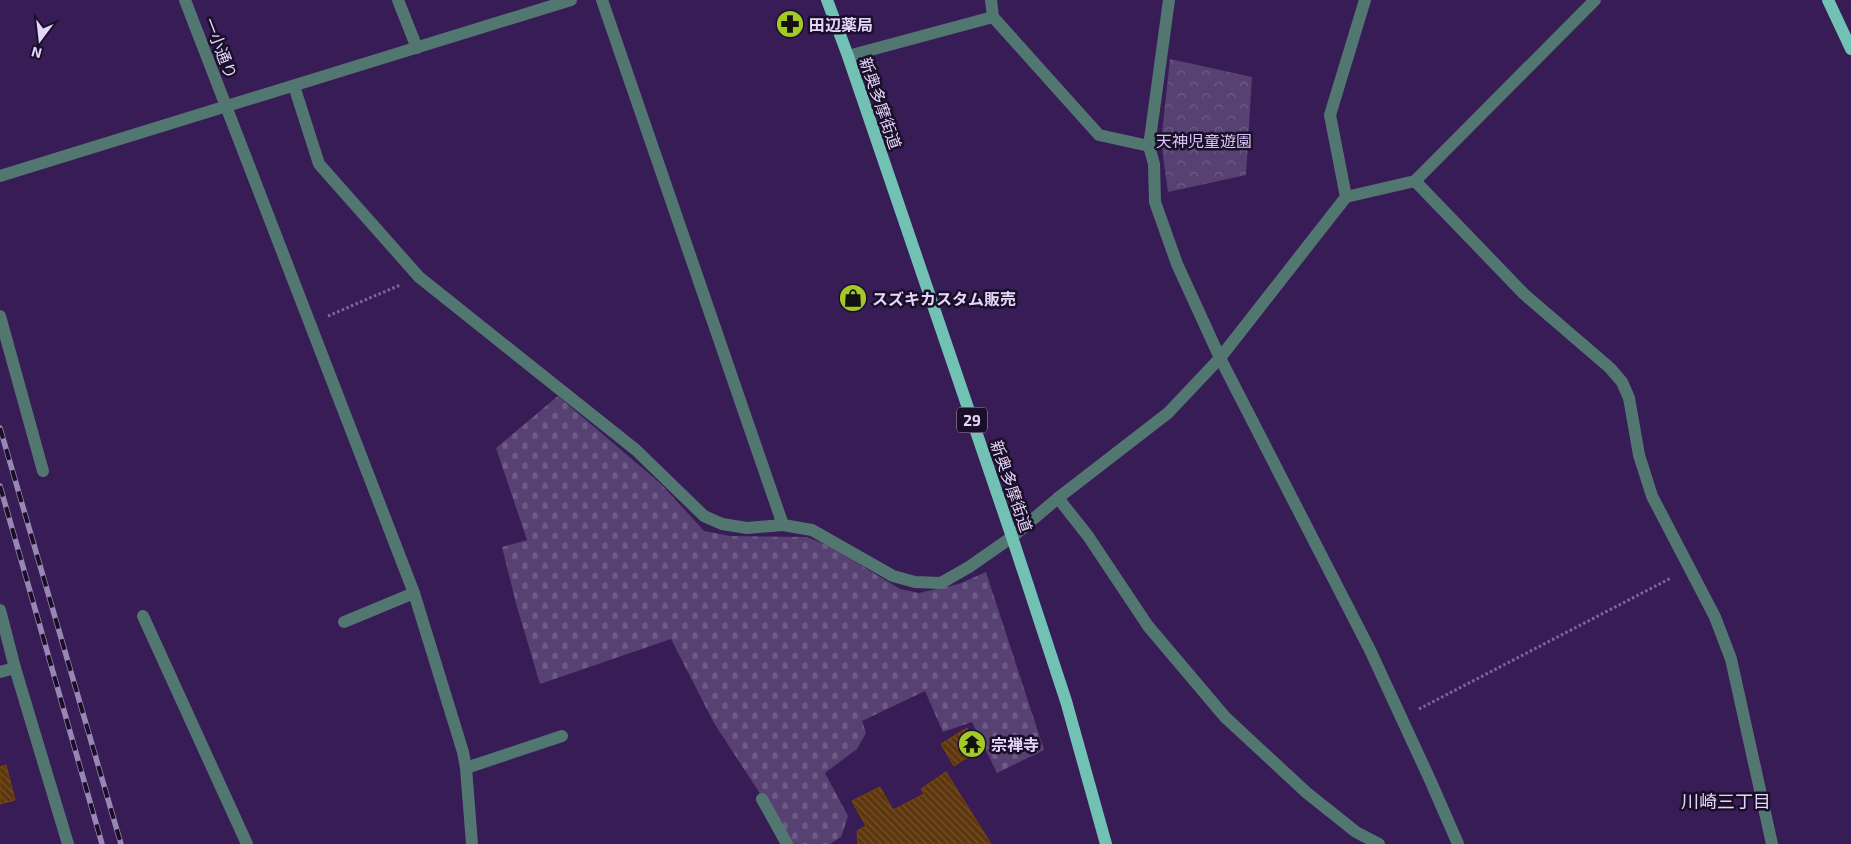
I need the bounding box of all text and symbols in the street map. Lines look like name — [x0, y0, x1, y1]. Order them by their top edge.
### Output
pharmacy icon: 田辺薬局 — [775, 9, 805, 39]
north arrow — [15, 15, 65, 65]
street label: 一小通り — [201, 15, 241, 81]
place label: 田辺薬局 — [809, 15, 873, 34]
text: N — [29, 44, 44, 63]
street label: 新奥多摩街道 — [856, 55, 906, 151]
park label: 天神児童遊園 — [1156, 131, 1252, 150]
shop icon: スズキカスタム販売 — [838, 283, 868, 313]
place label: スズキカスタム販売 — [872, 289, 1016, 308]
road number: 29 — [957, 408, 987, 432]
street label: 新奥多摩街道 — [987, 438, 1037, 534]
temple icon: 宗禅寺 — [957, 729, 987, 759]
place label: 宗禅寺 — [991, 735, 1039, 754]
district label: 川崎三丁目 — [1681, 790, 1771, 812]

